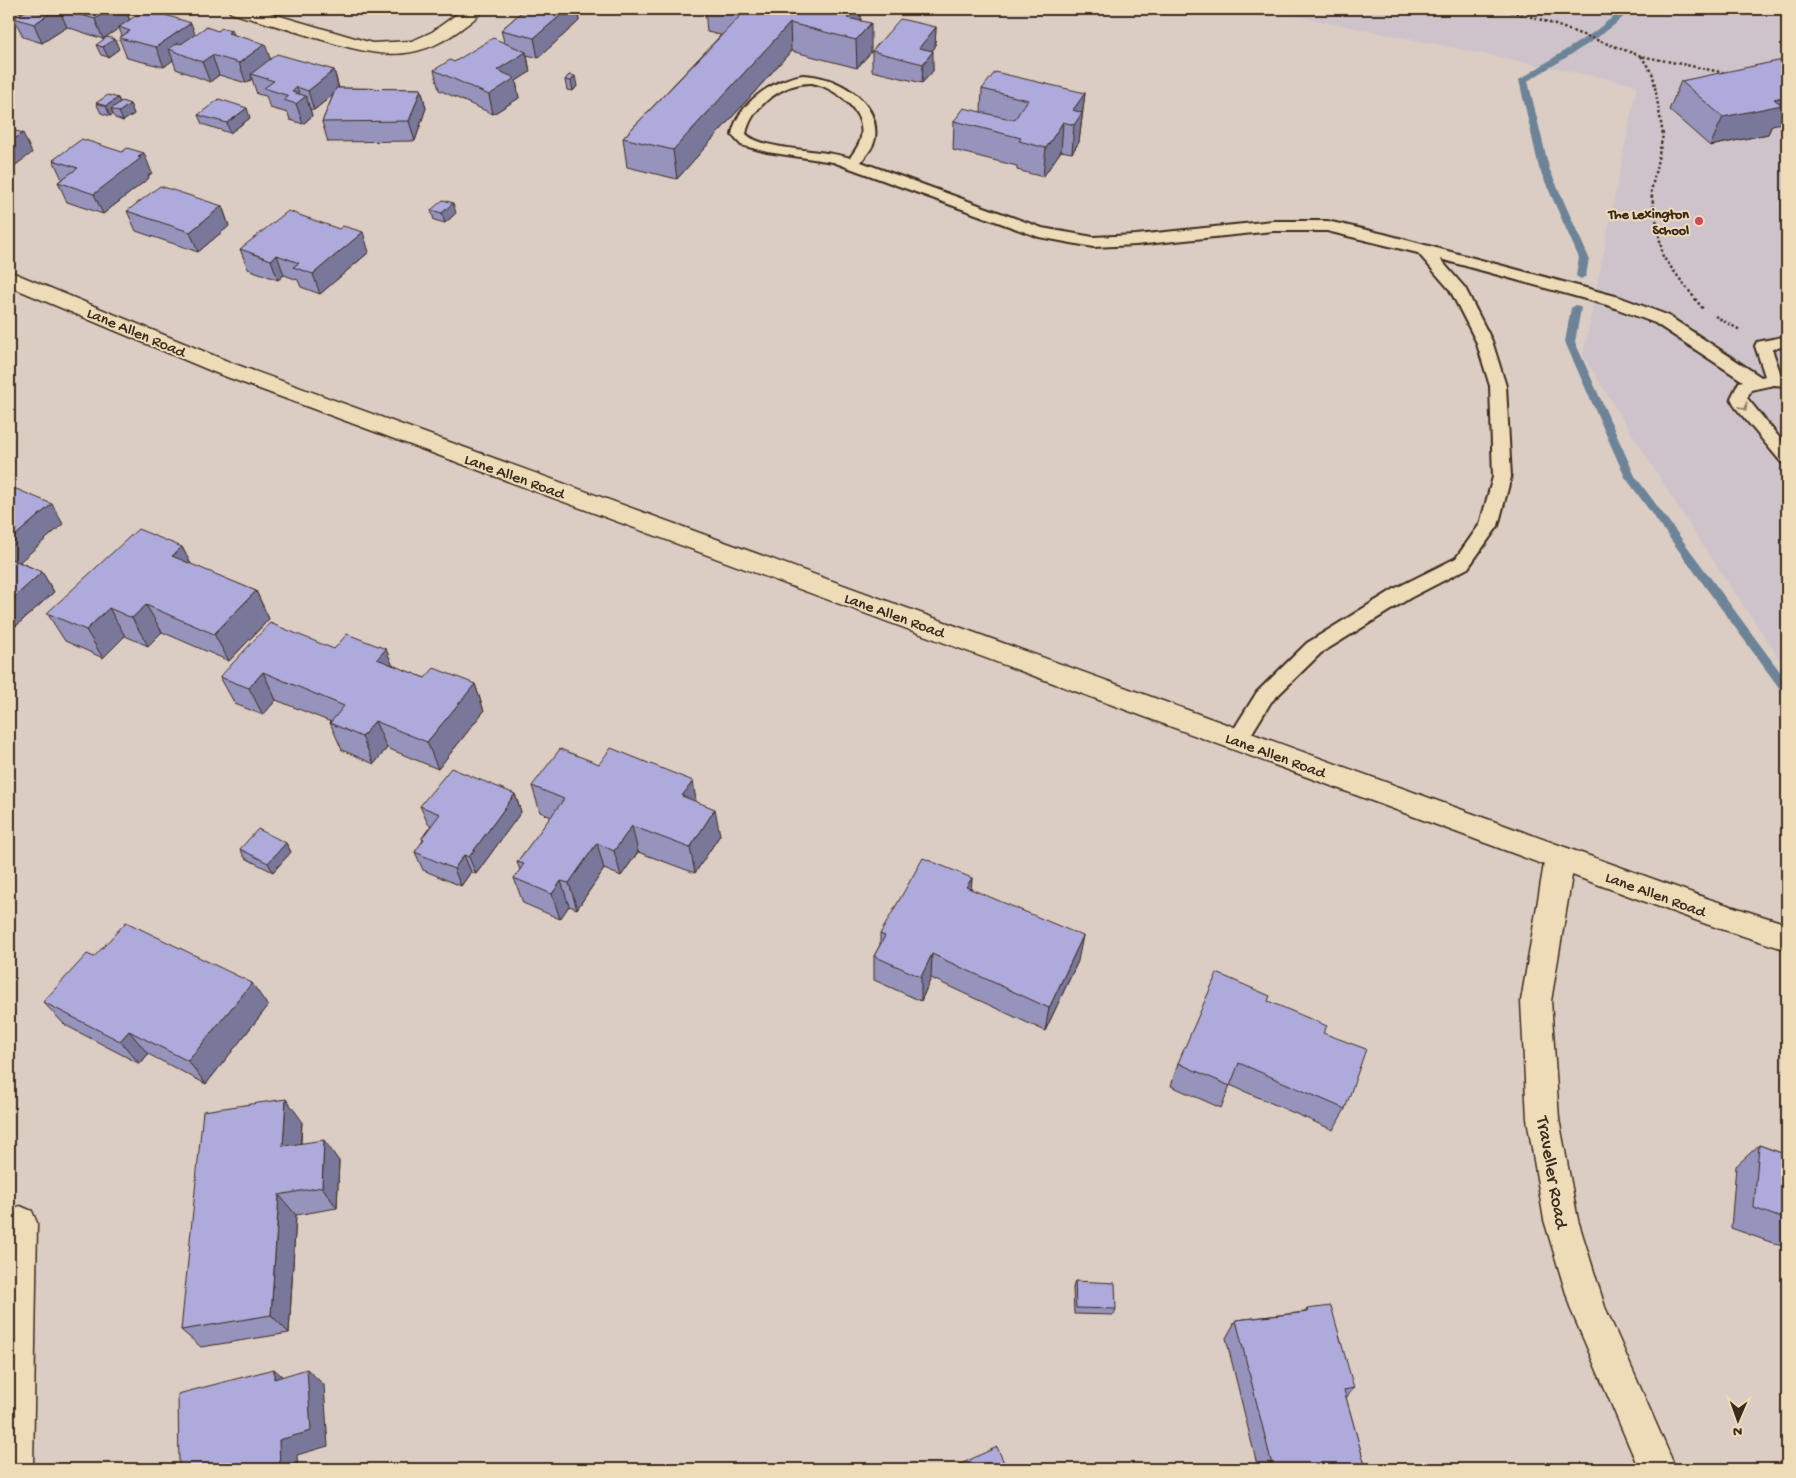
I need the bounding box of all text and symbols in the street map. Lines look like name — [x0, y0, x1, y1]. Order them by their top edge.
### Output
place label: The Lexington School — [1608, 207, 1689, 240]
marker: The Lexington School — [1693, 215, 1705, 227]
street label: Lane Allen Road — [83, 305, 189, 364]
one-way arrow — [1738, 401, 1748, 410]
street label: Lane Allen Road — [461, 451, 568, 506]
street label: Lane Allen Road — [841, 590, 948, 645]
street label: Lane Allen Road — [1222, 730, 1329, 785]
street label: Lane Allen Road — [1602, 869, 1709, 924]
street label: Traveller Road — [1529, 1114, 1572, 1232]
north arrow — [1714, 1396, 1764, 1446]
text: N — [1733, 1422, 1742, 1439]

